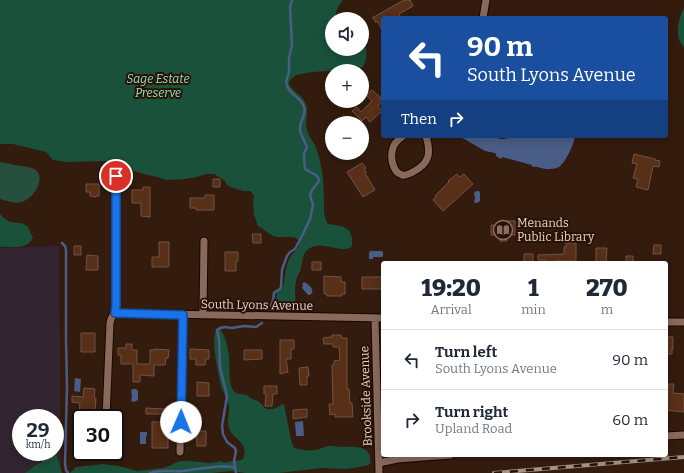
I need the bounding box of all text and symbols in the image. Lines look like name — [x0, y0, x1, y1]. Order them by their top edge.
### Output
map controls — [325, 12, 369, 160]
button: sound — [325, 12, 369, 56]
text: 90 m — [467, 30, 533, 63]
icon: left — [401, 32, 453, 84]
button: + — [325, 64, 369, 108]
text: South Lyons Avenue — [467, 64, 636, 86]
park label: Sage Estate Preserve — [127, 72, 189, 100]
icon: right — [445, 108, 467, 130]
text: Then — [401, 110, 437, 128]
button: − — [325, 116, 369, 160]
pin — [99, 159, 133, 193]
icon: arrive — [105, 165, 127, 187]
place label: Menands Public Library — [517, 216, 595, 244]
library icon: Menands Public Library — [492, 219, 514, 241]
text: 19:20 — [421, 274, 481, 302]
text: 1 — [528, 274, 539, 302]
text: 270 — [586, 274, 628, 302]
street label: South Lyons Avenue — [201, 297, 313, 313]
text: Arrival — [430, 302, 472, 317]
text: min — [521, 302, 546, 317]
text: m — [601, 302, 613, 317]
text: Turn left — [435, 343, 497, 361]
street label: Brookside Avenue — [357, 346, 375, 446]
icon: left — [401, 349, 423, 371]
text: 90 m — [612, 351, 648, 369]
text: South Lyons Avenue — [435, 361, 557, 376]
position arrow — [160, 401, 202, 443]
text: Turn right — [435, 403, 508, 421]
speed limit sign: 30 — [72, 409, 124, 461]
icon: right — [401, 409, 423, 431]
text: 60 m — [612, 411, 648, 429]
text: 29 — [26, 418, 50, 442]
text: Upland Road — [435, 421, 512, 436]
text: km/h — [26, 439, 50, 451]

